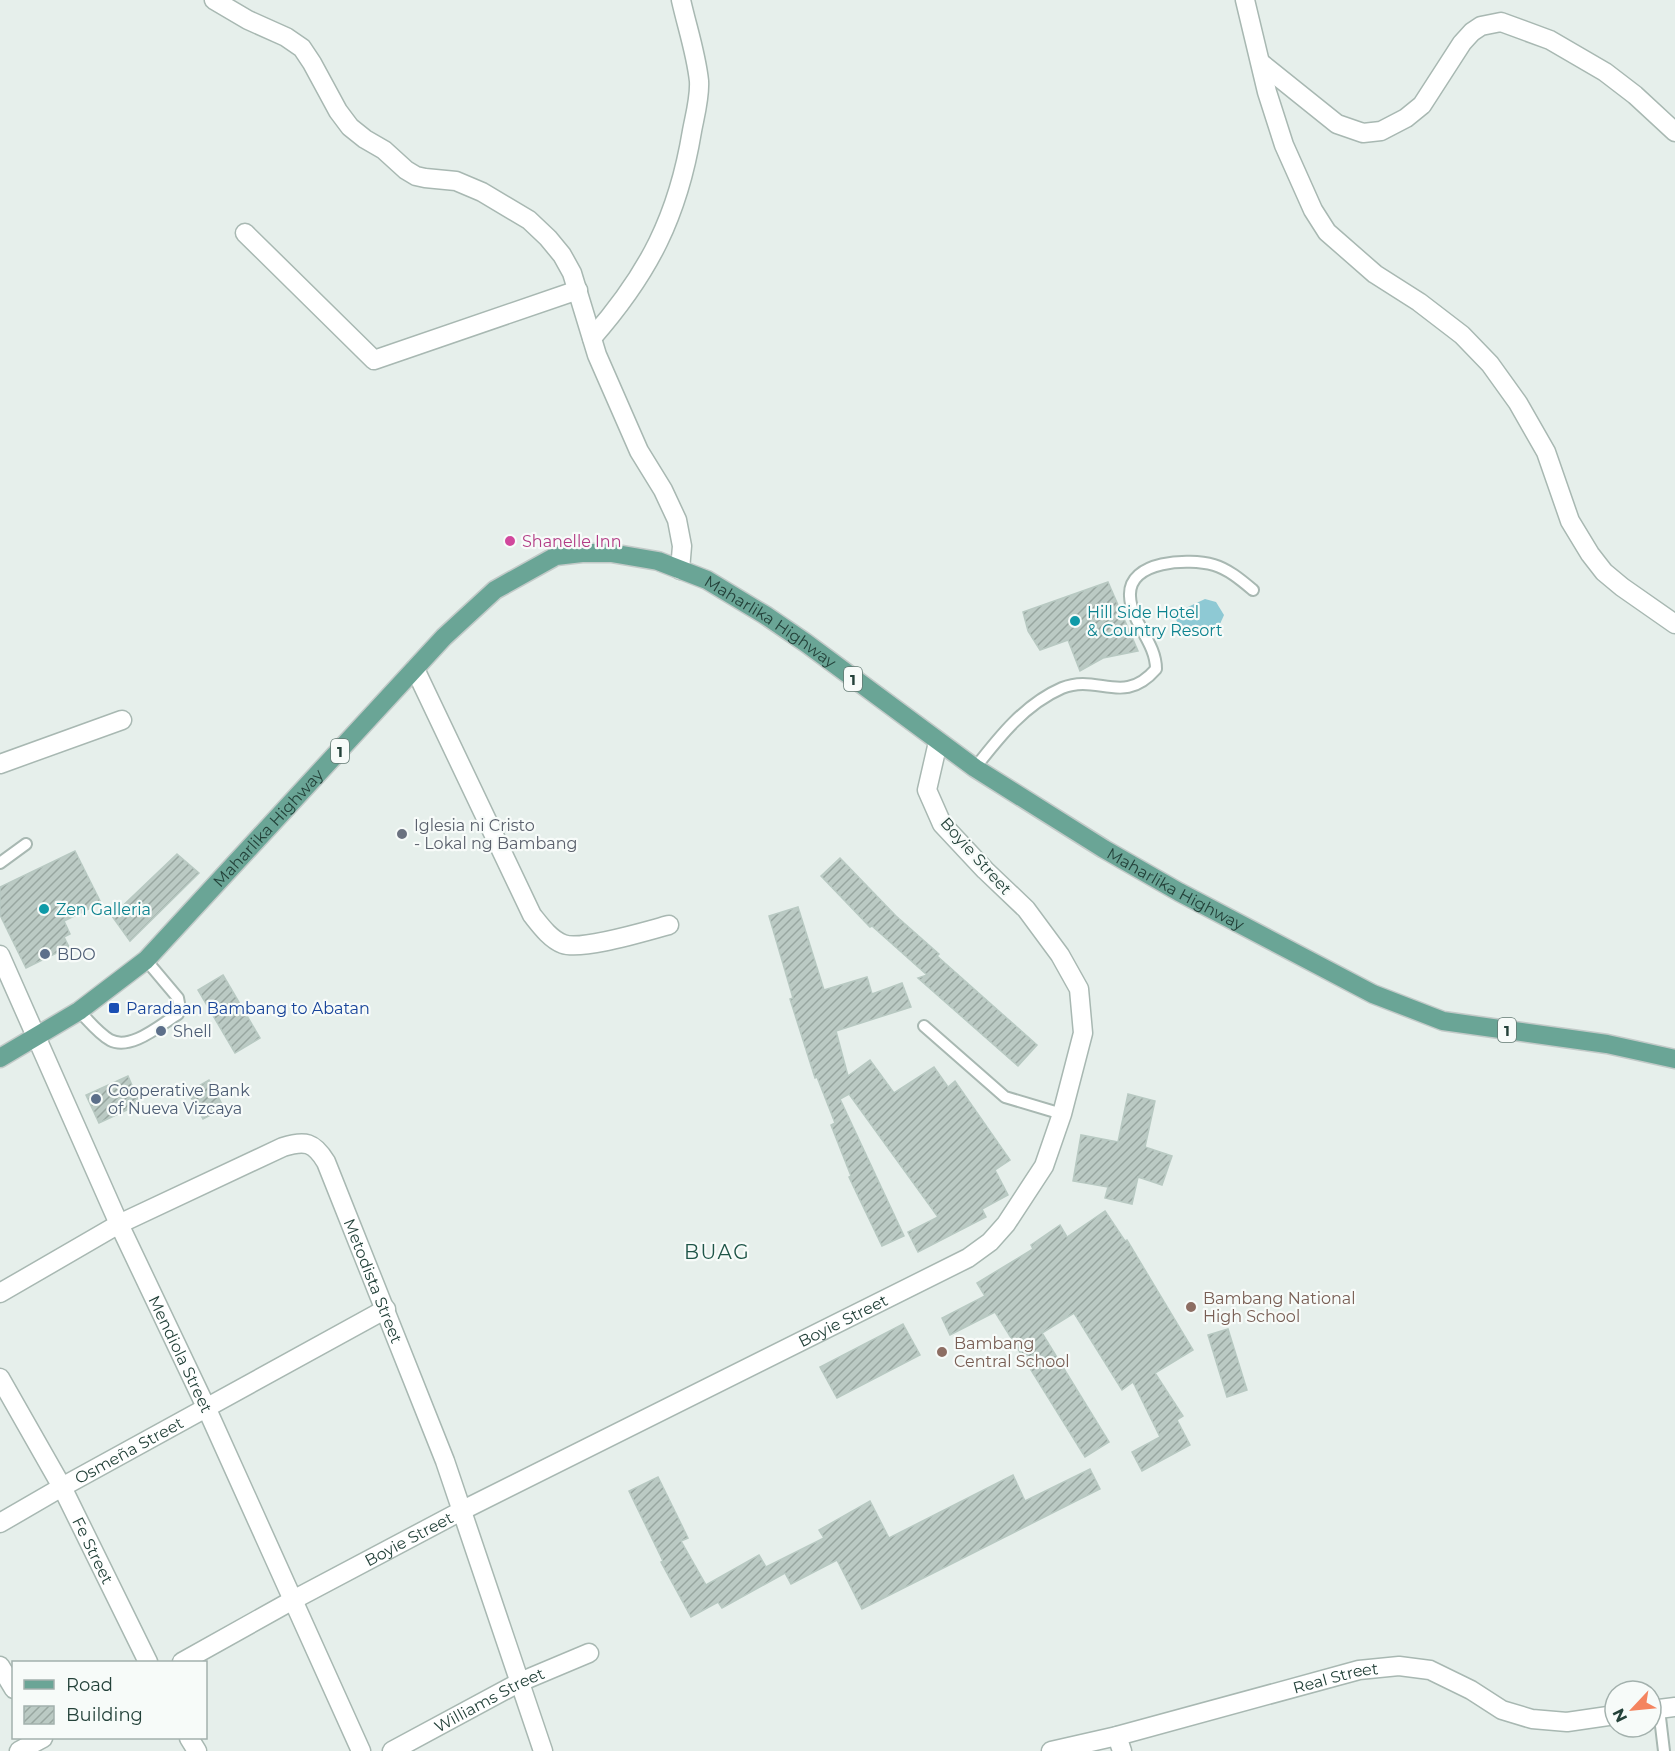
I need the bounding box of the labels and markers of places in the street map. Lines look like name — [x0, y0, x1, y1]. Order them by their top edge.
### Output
place label: Shanelle Inn — [522, 532, 622, 551]
marker: Shanelle Inn — [503, 534, 517, 548]
place label: Hill Side Hotel & Country Resort — [1087, 603, 1223, 640]
marker: Hill Side Hotel & Country Resort — [1068, 614, 1082, 628]
place label: Iglesia ni Cristo - Lokal ng Bambang — [414, 816, 577, 853]
marker: Iglesia ni Cristo - Lokal ng Bambang — [395, 827, 409, 841]
place label: Zen Galleria — [56, 900, 151, 919]
marker: Zen Galleria — [37, 902, 51, 916]
place label: BDO — [57, 945, 96, 964]
marker: BDO — [38, 947, 52, 961]
place label: Paradaan Bambang to Abatan — [126, 999, 370, 1018]
marker: Paradaan Bambang to Abatan — [107, 1001, 121, 1015]
place label: Shell — [173, 1022, 212, 1041]
marker: Shell — [154, 1024, 168, 1038]
place label: Cooperative Bank of Nueva Vizcaya — [108, 1081, 250, 1118]
marker: Cooperative Bank of Nueva Vizcaya — [89, 1092, 103, 1106]
place label: Bambang National High School — [1203, 1289, 1356, 1326]
marker: Bambang National High School — [1184, 1300, 1198, 1314]
place label: Bambang Central School — [954, 1334, 1070, 1371]
marker: Bambang Central School — [935, 1345, 949, 1359]

